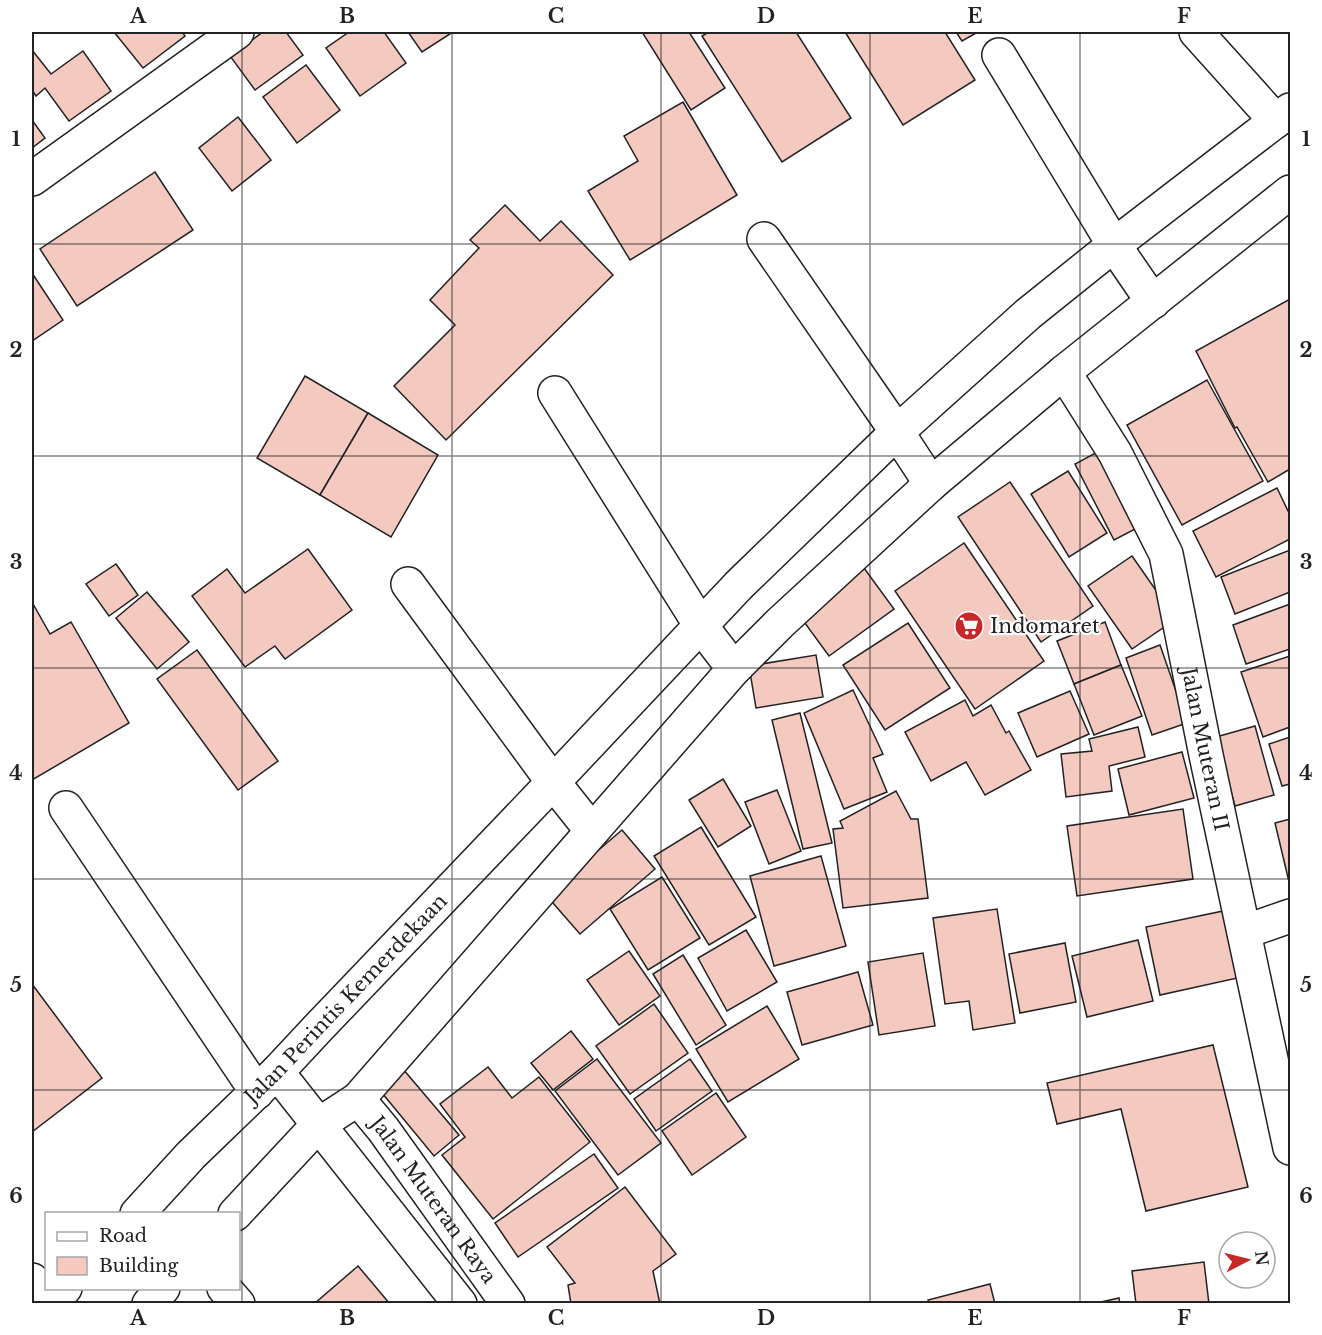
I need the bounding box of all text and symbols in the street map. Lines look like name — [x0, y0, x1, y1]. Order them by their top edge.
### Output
text: A — [129, 4, 147, 28]
text: B — [339, 4, 355, 28]
text: C — [548, 4, 564, 28]
text: D — [757, 4, 775, 28]
text: E — [967, 4, 983, 28]
text: F — [1177, 4, 1191, 28]
text: 1 — [12, 127, 21, 151]
text: 1 — [1302, 127, 1311, 151]
text: 2 — [9, 338, 23, 362]
text: 2 — [1299, 338, 1313, 362]
text: 3 — [10, 550, 22, 574]
text: 3 — [1300, 550, 1312, 574]
supermarket icon: Indomaret — [953, 610, 985, 642]
place label: Indomaret — [990, 614, 1100, 638]
street label: Jalan Muteran II — [1176, 663, 1234, 833]
text: 4 — [9, 761, 23, 785]
text: 4 — [1299, 761, 1313, 785]
street label: Jalan Perintis Kemerdekaan — [238, 889, 452, 1111]
text: 5 — [10, 973, 22, 997]
text: 5 — [1300, 973, 1312, 997]
street label: Jalan Muteran Raya — [364, 1109, 502, 1289]
text: 6 — [9, 1184, 23, 1208]
text: 6 — [1299, 1184, 1313, 1208]
legend — [45, 1212, 240, 1290]
text: Road — [99, 1225, 147, 1247]
north arrow — [1217, 1230, 1277, 1290]
text: N — [1251, 1249, 1273, 1267]
text: Building — [99, 1255, 178, 1277]
text: A — [129, 1306, 147, 1330]
text: B — [339, 1306, 355, 1330]
text: C — [548, 1306, 564, 1330]
text: D — [757, 1306, 775, 1330]
text: E — [967, 1306, 983, 1330]
text: F — [1177, 1306, 1191, 1330]

